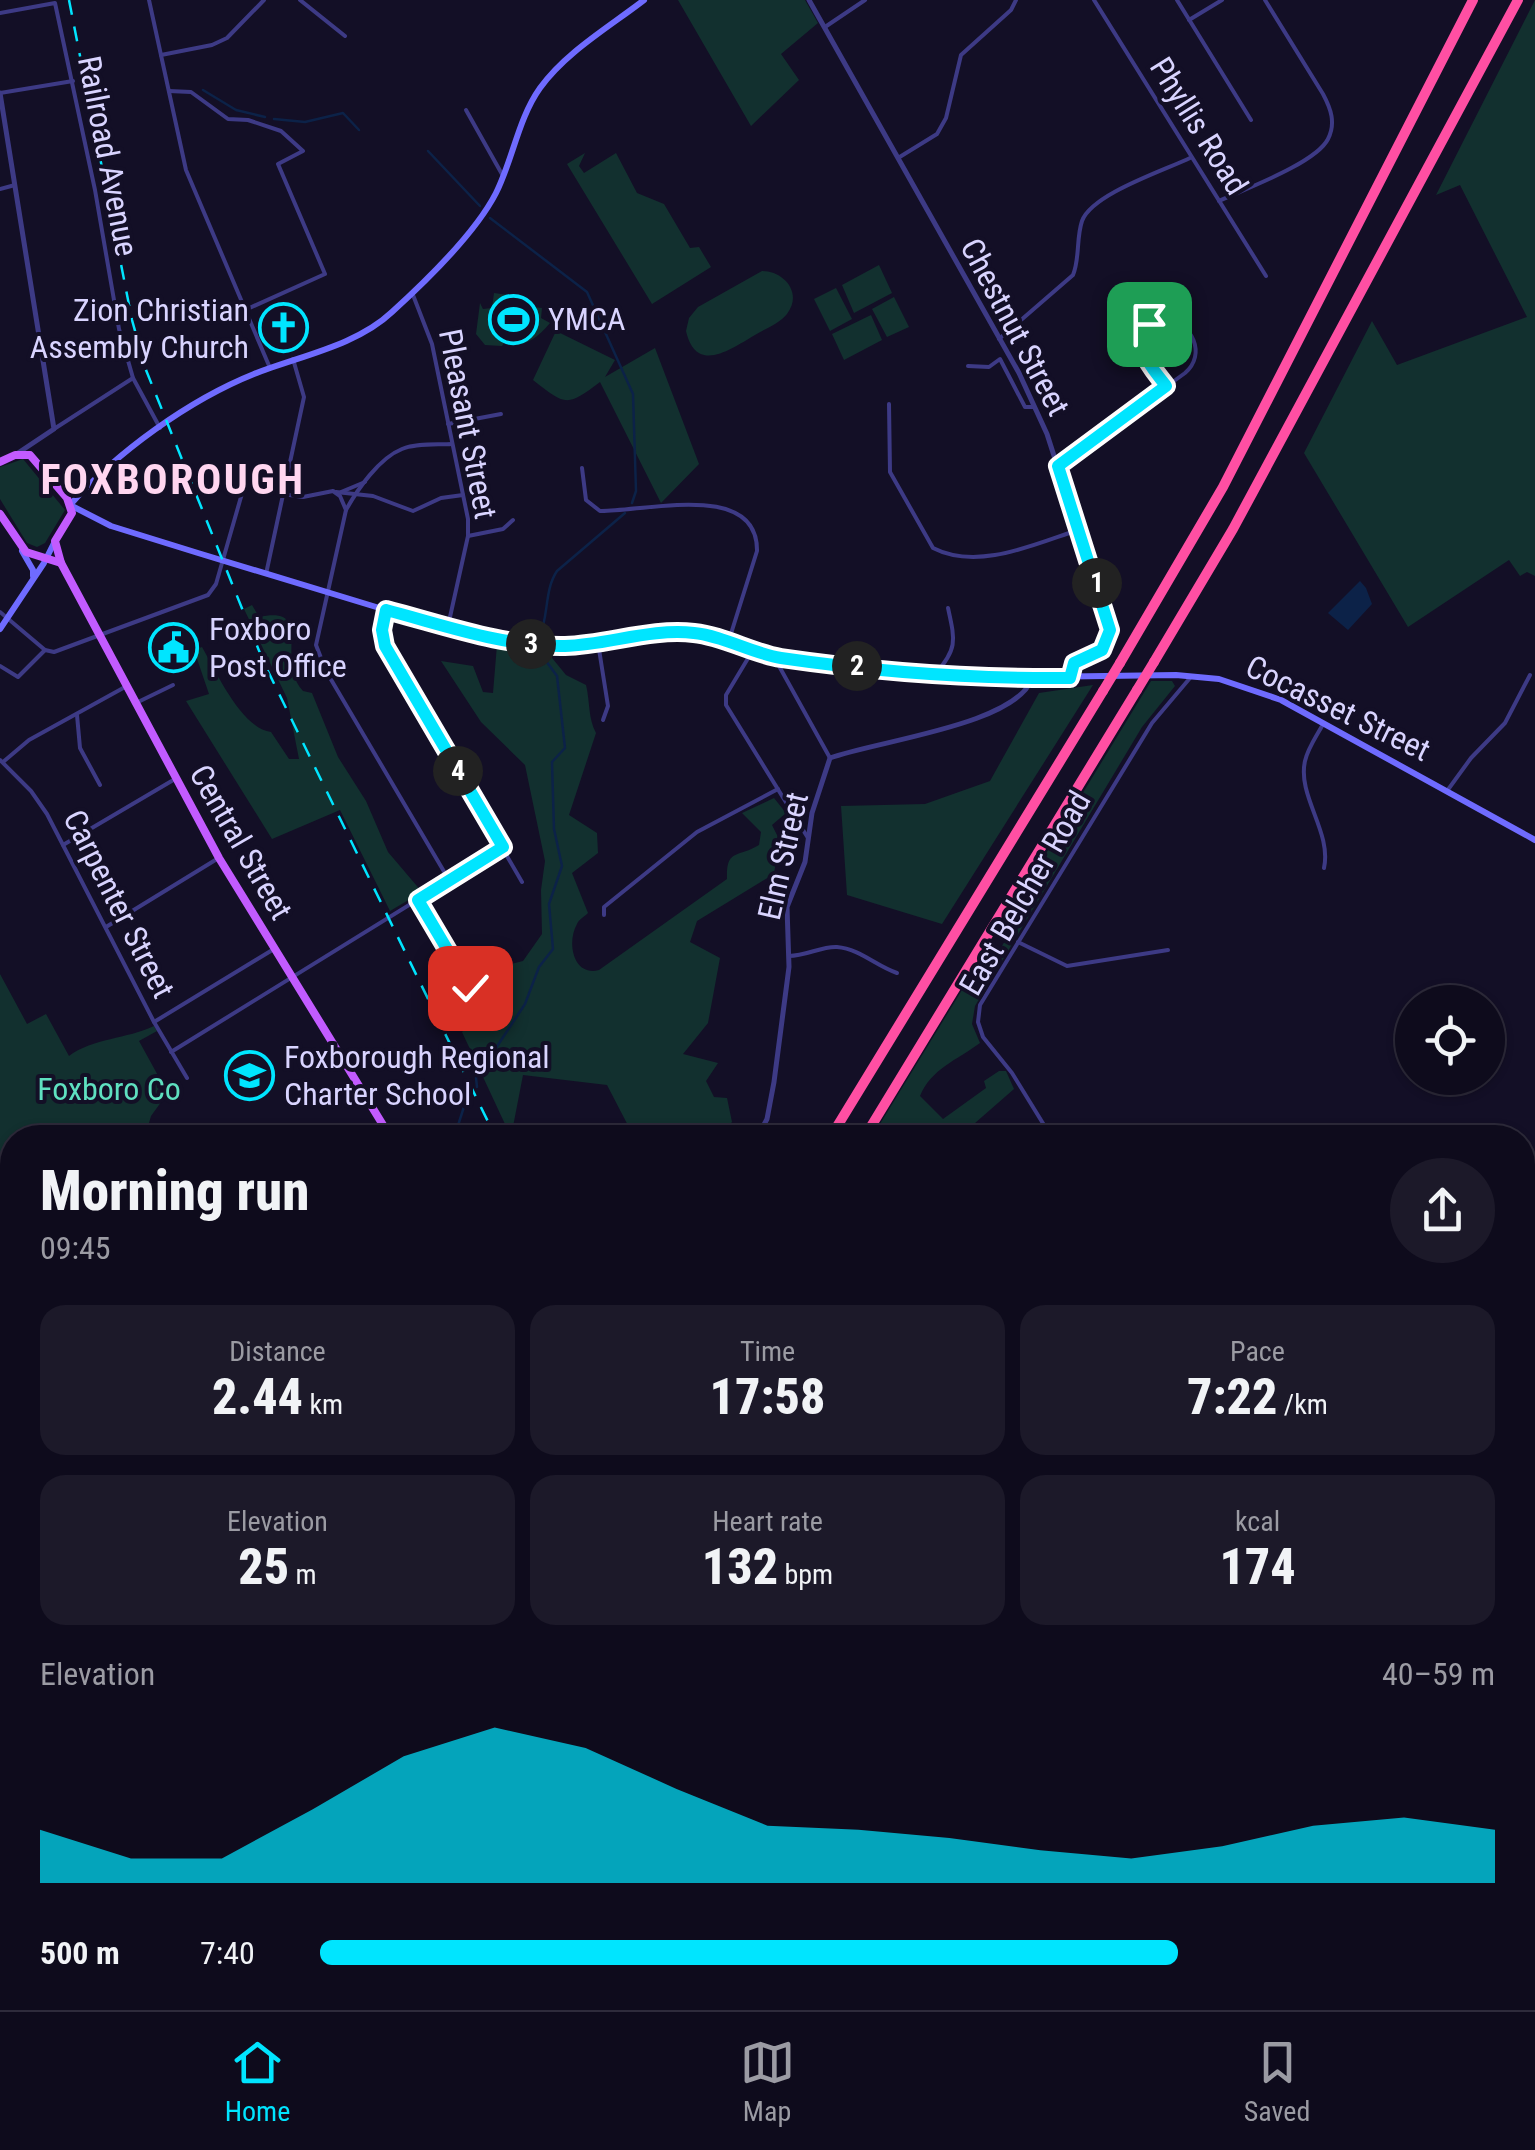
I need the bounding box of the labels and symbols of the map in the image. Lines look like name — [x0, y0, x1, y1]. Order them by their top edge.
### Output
street label: Phyllis Road — [1142, 50, 1256, 202]
street label: Railroad Avenue — [70, 53, 146, 259]
street label: Chestnut Street — [952, 232, 1078, 422]
pin — [1107, 282, 1192, 367]
place label: Zion Christian Assembly Church — [30, 291, 249, 366]
sports icon: YMCA — [487, 293, 539, 345]
place label: YMCA — [548, 300, 626, 338]
church icon: Zion Christian Assembly Church — [258, 302, 310, 354]
street label: Pleasant Street — [431, 326, 505, 522]
district label: FOXBOROUGH — [40, 455, 306, 504]
pin: 1 — [1072, 558, 1122, 608]
place label: Foxboro Post Office — [209, 610, 347, 685]
pin: 3 — [506, 619, 556, 669]
public building icon: Foxboro Post Office — [148, 621, 200, 673]
pin: 2 — [832, 641, 882, 691]
street label: Cocasset Street — [1240, 647, 1436, 769]
pin: 4 — [433, 746, 483, 796]
street label: Central Street — [181, 758, 301, 926]
street label: East Belcher Road — [951, 784, 1099, 1002]
street label: Elm Street — [750, 789, 816, 923]
street label: Carpenter Street — [55, 804, 183, 1004]
pin — [428, 946, 513, 1031]
place label: Foxborough Regional Charter School — [284, 1038, 550, 1113]
school or university icon: Foxborough Regional Charter School — [223, 1049, 275, 1101]
park label: Foxboro Co — [37, 1070, 181, 1108]

